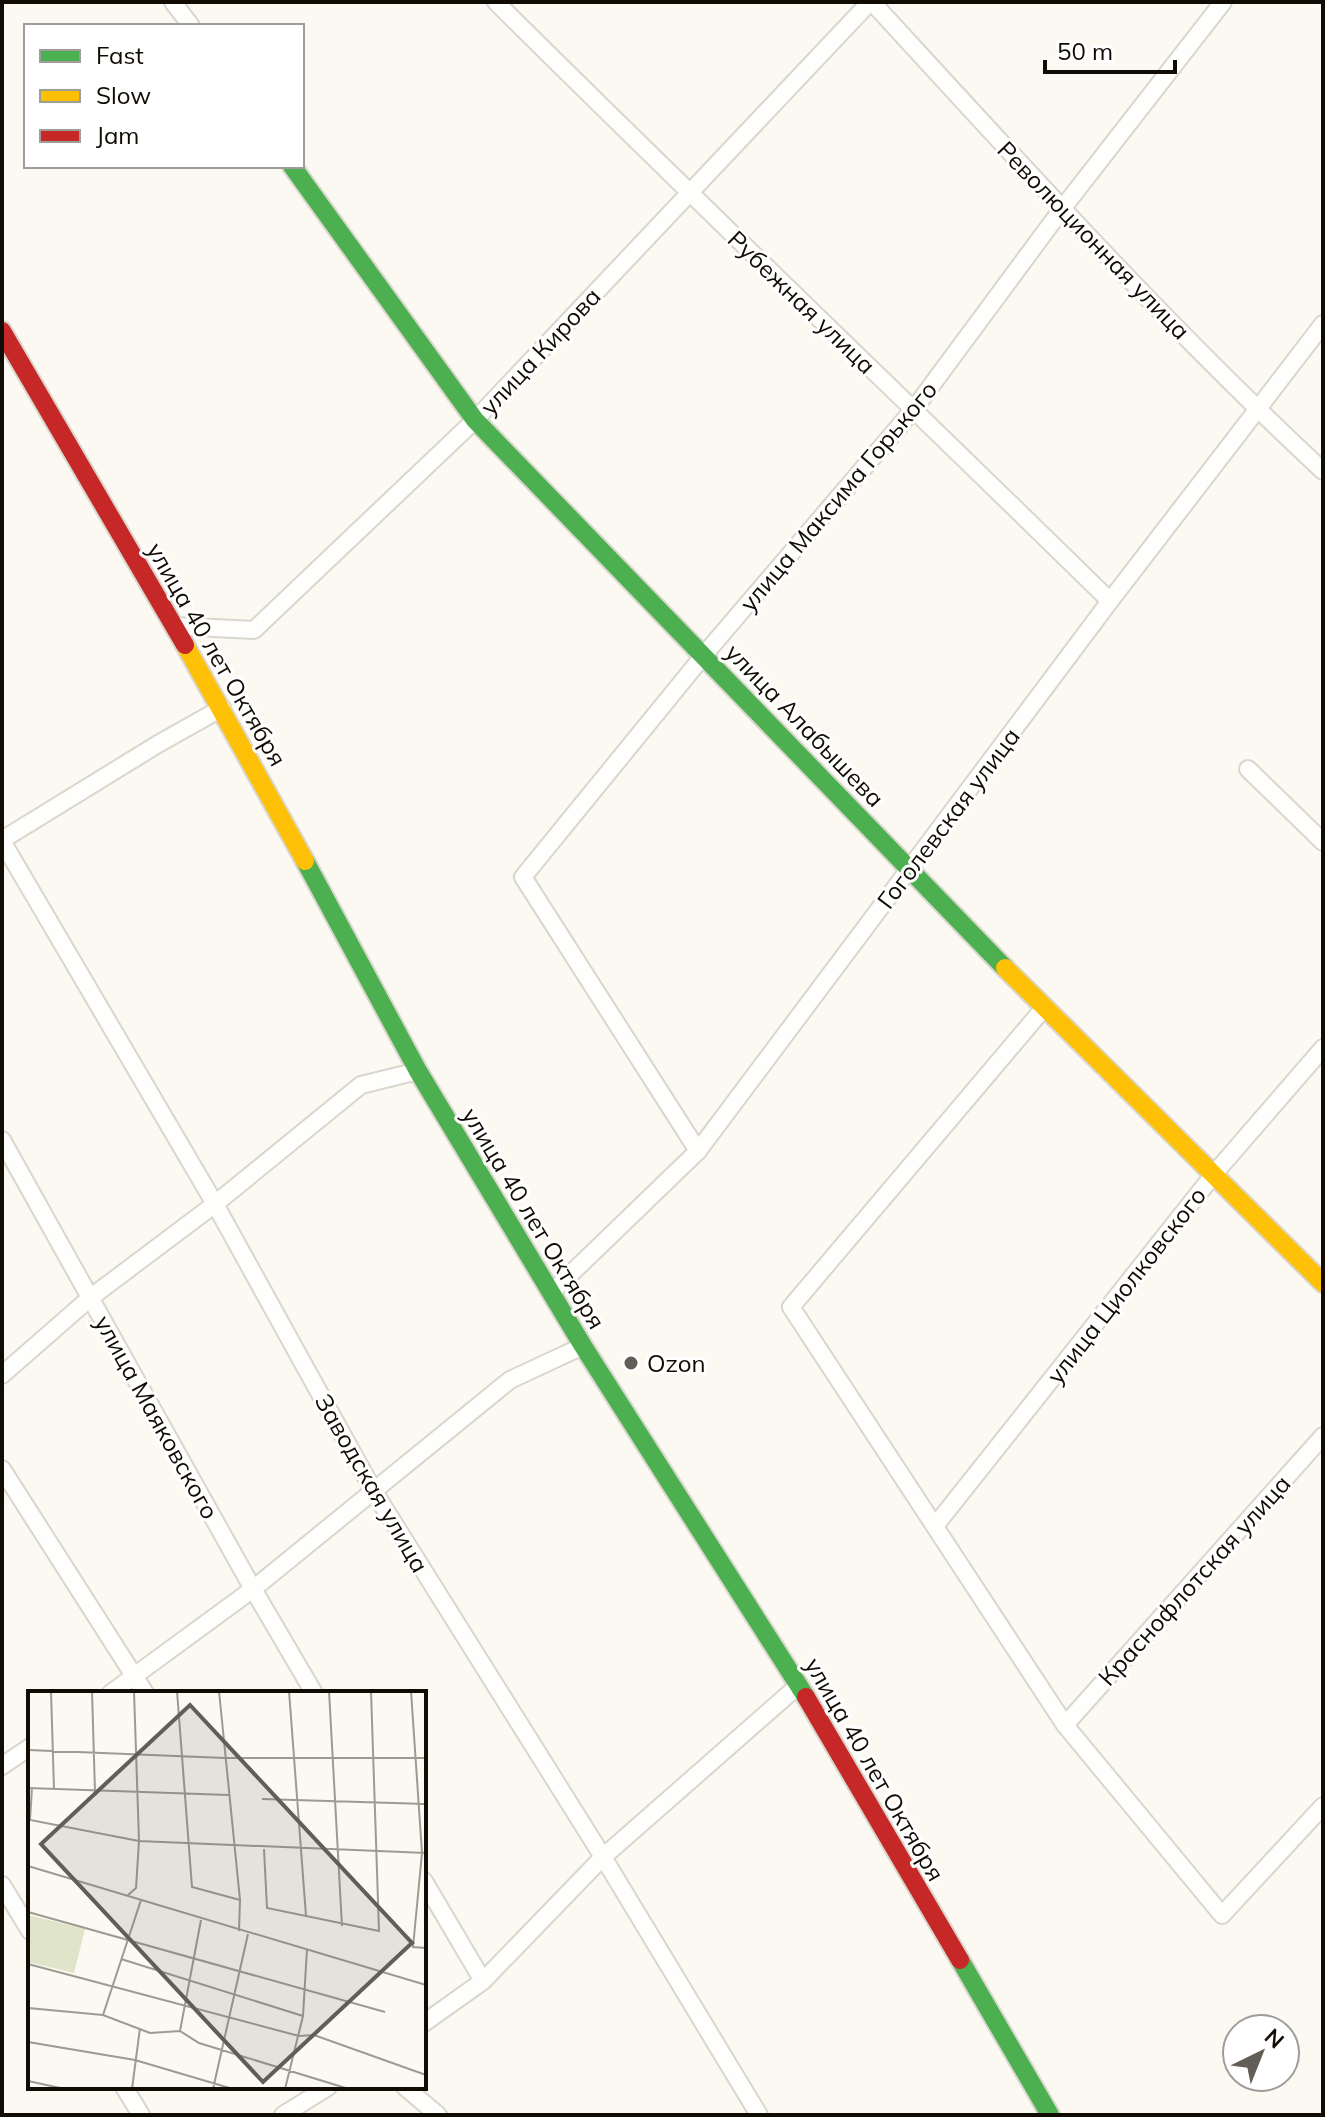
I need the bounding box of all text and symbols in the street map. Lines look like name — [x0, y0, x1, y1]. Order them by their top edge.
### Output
legend — [24, 24, 304, 168]
scale bar — [1045, 24, 1175, 74]
text: 50 m — [1057, 36, 1113, 66]
text: Fast — [96, 40, 144, 70]
text: Slow — [96, 80, 151, 110]
text: Jam — [96, 120, 139, 150]
street label: Революционная улица — [991, 135, 1197, 345]
street label: Рубежная улица — [722, 224, 882, 380]
street label: улица Кирова — [473, 281, 607, 421]
street label: улица Максима Горького — [733, 375, 943, 617]
street label: улица 40 лет Октября — [141, 537, 293, 771]
street label: улица Алабышева — [719, 637, 891, 813]
street label: Гоголевская улица — [870, 722, 1026, 914]
street label: улица 40 лет Октября — [456, 1102, 612, 1334]
street label: улица Циолковского — [1040, 1181, 1212, 1389]
street label: улица Маяковского — [88, 1310, 226, 1524]
place label: Ozon — [647, 1348, 706, 1378]
marker: Ozon — [622, 1354, 640, 1372]
street label: Заводская улица — [309, 1388, 435, 1578]
street label: Краснофлотская улица — [1092, 1469, 1296, 1691]
street label: улица 40 лет Октября — [799, 1652, 951, 1886]
inset map — [28, 1691, 426, 2089]
north arrow — [1221, 2013, 1301, 2093]
text: N — [1259, 2022, 1290, 2054]

